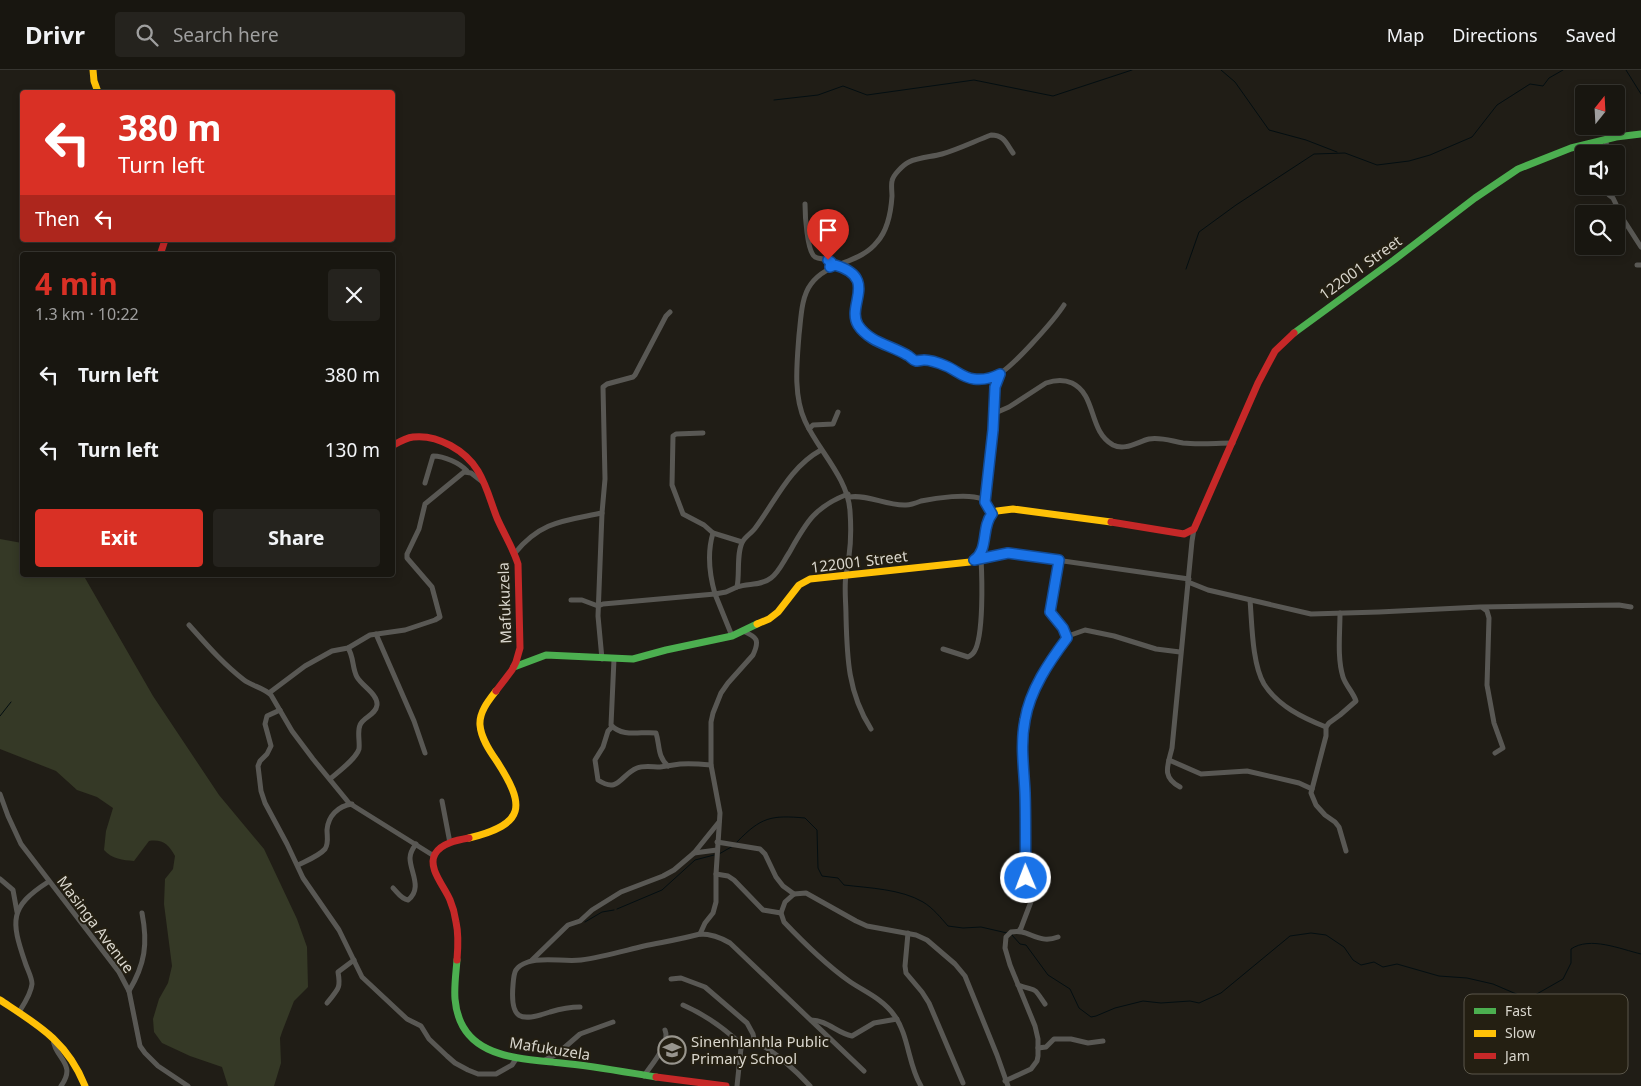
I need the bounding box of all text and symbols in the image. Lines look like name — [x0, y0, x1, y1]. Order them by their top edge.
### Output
search box — [115, 12, 465, 57]
text: Drivr — [25, 18, 85, 51]
icon: search — [133, 21, 161, 49]
text: Search here — [173, 22, 279, 48]
text: Map — [1387, 23, 1424, 47]
text: Directions — [1452, 23, 1538, 47]
text: Saved — [1566, 23, 1616, 47]
north arrow — [1575, 85, 1625, 135]
map controls — [1575, 85, 1625, 255]
text: 380 m — [118, 104, 221, 151]
icon: left — [35, 110, 100, 175]
button: sound — [1575, 145, 1625, 195]
text: Turn left — [118, 149, 205, 179]
icon: left — [90, 205, 118, 233]
button: search — [1575, 205, 1625, 255]
text: Then — [35, 206, 80, 232]
pin — [807, 209, 849, 260]
icon: arrive — [814, 216, 842, 244]
street label: 122001 Street — [1315, 230, 1406, 304]
text: 4 min — [35, 263, 118, 304]
button: close — [328, 269, 380, 321]
text: 1.3 km · 10:22 — [35, 303, 139, 325]
icon: left — [35, 361, 63, 389]
text: Turn left — [78, 362, 159, 388]
text: 380 m — [325, 362, 380, 388]
icon: left — [35, 436, 63, 464]
text: Turn left — [78, 437, 159, 463]
text: 130 m — [325, 437, 380, 463]
button: Exit — [35, 509, 203, 567]
button: Share — [213, 509, 380, 567]
street label: 122001 Street — [810, 545, 909, 577]
street label: Mafukuzela — [493, 562, 515, 644]
position arrow — [999, 851, 1051, 903]
street label: Masinga Avenue — [53, 871, 139, 977]
legend — [1464, 994, 1628, 1074]
text: Fast — [1505, 1001, 1532, 1020]
text: Slow — [1505, 1023, 1536, 1042]
place label: Sinenhlanhla Public Primary School — [691, 1031, 829, 1068]
street label: Mafukuzela — [508, 1032, 592, 1064]
school or university icon: Sinenhlanhla Public Primary School — [657, 1035, 687, 1065]
text: Jam — [1503, 1046, 1530, 1065]

